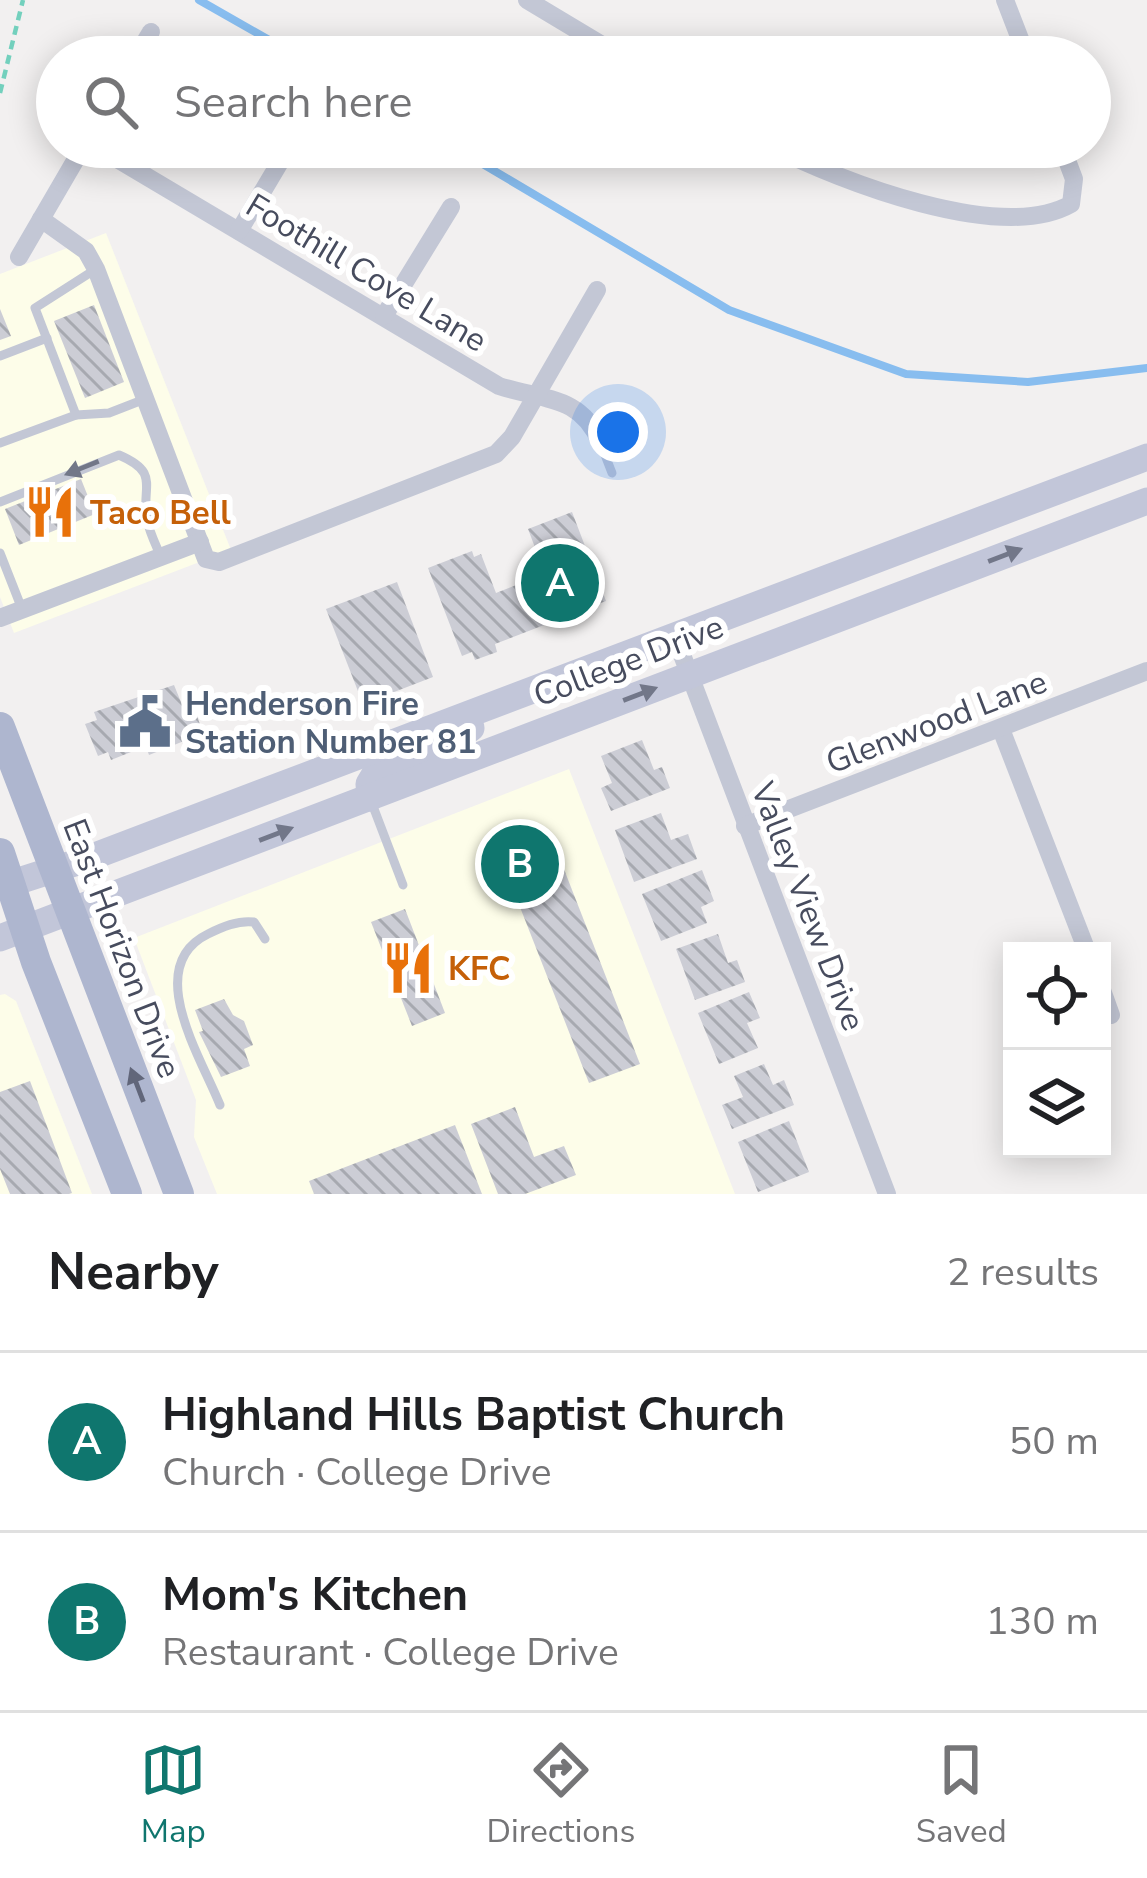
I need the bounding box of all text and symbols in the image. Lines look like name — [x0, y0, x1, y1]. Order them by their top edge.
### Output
search box — [36, 36, 1111, 168]
icon: search — [78, 69, 144, 135]
text: Search here — [174, 72, 413, 133]
street label: Foothill Cove Lane — [237, 184, 495, 363]
your location — [588, 402, 648, 462]
one-way arrow — [64, 460, 100, 479]
restaurant icon: Taco Bell — [21, 483, 79, 541]
place label: Taco Bell — [90, 491, 231, 536]
pin: A — [521, 538, 599, 628]
one-way arrow — [987, 545, 1023, 564]
street label: College Drive — [527, 605, 730, 718]
street label: Glenwood Lane — [820, 660, 1054, 785]
place label: Henderson Fire Station Number 81 — [185, 682, 477, 765]
one-way arrow — [623, 684, 659, 703]
public building icon: Henderson Fire Station Number 81 — [116, 693, 174, 751]
street label: Valley View Drive — [739, 775, 876, 1037]
street label: East Horizon Drive — [52, 813, 192, 1084]
pin: B — [481, 819, 559, 909]
one-way arrow — [259, 824, 295, 843]
restaurant icon: KFC — [379, 939, 437, 997]
map controls — [1003, 942, 1111, 1158]
button: locate — [1003, 942, 1111, 1050]
place label: KFC — [448, 947, 510, 992]
button: layers — [1003, 1050, 1111, 1158]
one-way arrow — [126, 1066, 145, 1102]
text: Nearby — [48, 1237, 219, 1307]
text: 2 results — [947, 1246, 1099, 1299]
text: Highland Hills Baptist Church — [162, 1385, 785, 1446]
text: A — [72, 1415, 102, 1468]
text: 50 m — [1009, 1415, 1099, 1468]
text: Church · College Drive — [162, 1446, 551, 1499]
text: Mom's Kitchen — [162, 1565, 468, 1626]
text: B — [74, 1595, 100, 1648]
text: 130 m — [985, 1595, 1099, 1648]
text: Restaurant · College Drive — [162, 1626, 619, 1679]
tab: Map — [140, 1737, 206, 1854]
tab: Directions — [487, 1737, 635, 1854]
tab: Saved — [916, 1737, 1007, 1854]

